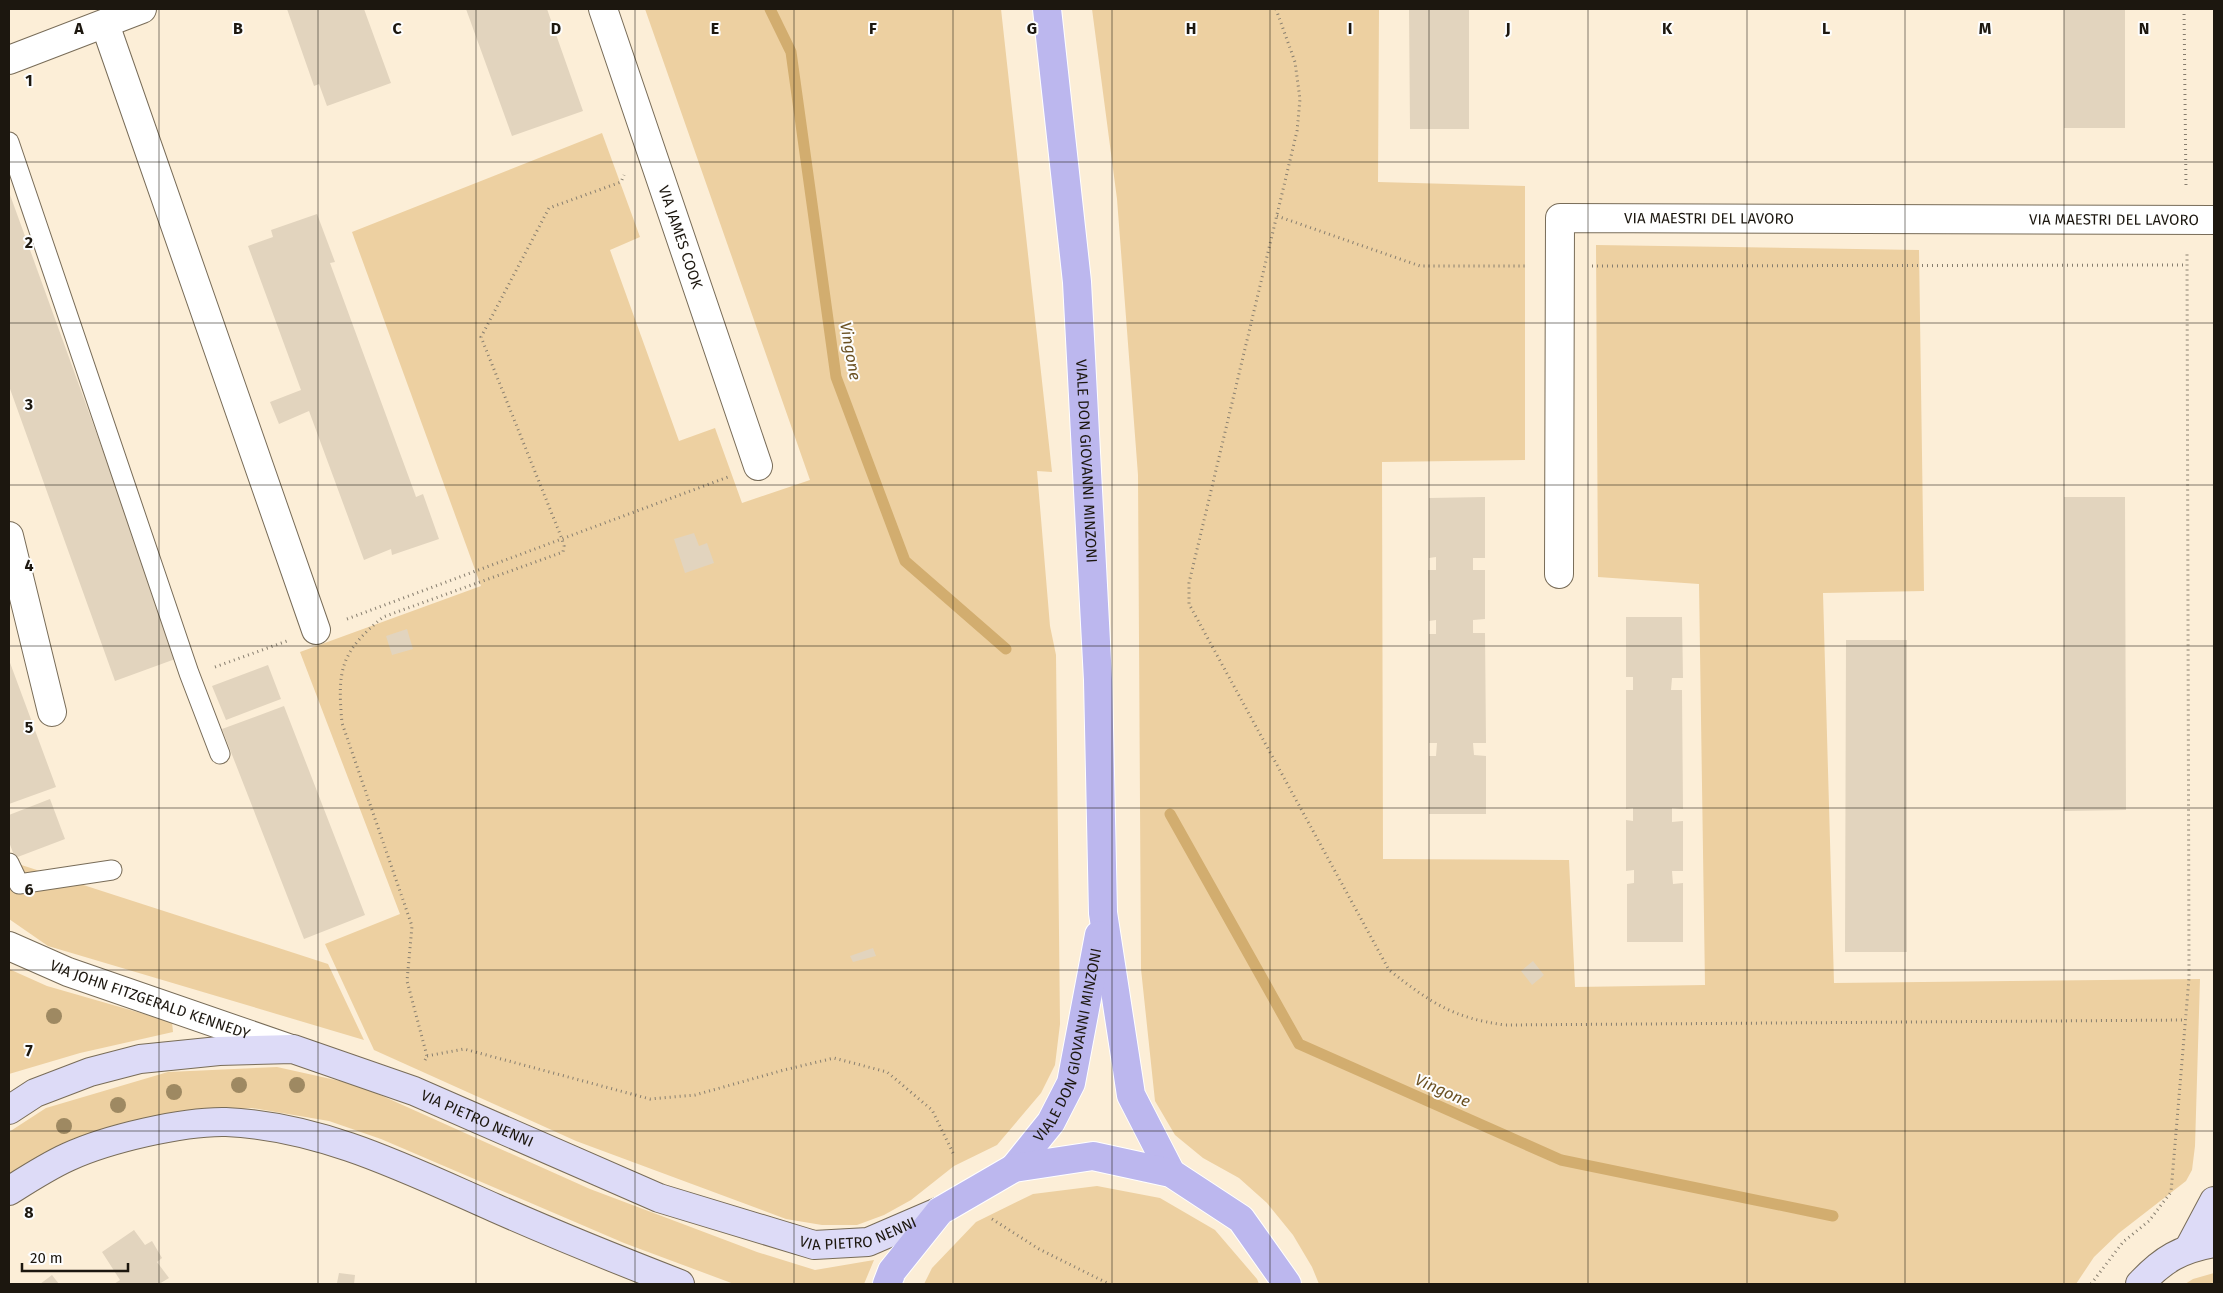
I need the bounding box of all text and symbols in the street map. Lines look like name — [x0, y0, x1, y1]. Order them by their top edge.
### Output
text: A — [73, 19, 84, 38]
text: B — [233, 19, 243, 38]
text: C — [392, 19, 402, 38]
text: D — [551, 19, 561, 38]
text: E — [711, 19, 719, 38]
text: F — [869, 19, 877, 38]
text: G — [1027, 19, 1037, 38]
text: H — [1186, 19, 1196, 38]
text: I — [1348, 19, 1352, 38]
text: J — [1504, 19, 1511, 38]
text: K — [1662, 19, 1673, 38]
text: L — [1822, 19, 1830, 38]
text: M — [1979, 19, 1992, 38]
text: N — [2139, 19, 2149, 38]
text: 1 — [25, 71, 33, 90]
street label: VIA JAMES COOK — [655, 183, 706, 291]
street label: VIA MAESTRI DEL LAVORO — [1624, 209, 1794, 228]
street label: VIA MAESTRI DEL LAVORO — [2029, 210, 2199, 229]
text: 2 — [25, 233, 33, 252]
water label: Vingone — [836, 321, 865, 382]
street label: VIALE DON GIOVANNI MINZONI — [1072, 359, 1101, 563]
text: 3 — [24, 395, 33, 414]
text: 4 — [24, 556, 34, 575]
text: 5 — [25, 718, 34, 737]
text: 6 — [24, 880, 34, 899]
street label: VIALE DON GIOVANNI MINZONI — [1030, 947, 1105, 1146]
street label: VIA JOHN FITZGERALD KENNEDY — [47, 956, 253, 1043]
text: 7 — [25, 1041, 33, 1060]
water label: Vingone — [1412, 1070, 1473, 1111]
street label: VIA PIETRO NENNI — [418, 1086, 536, 1151]
text: 8 — [24, 1203, 34, 1222]
street label: VIA PIETRO NENNI — [797, 1213, 919, 1254]
scale bar — [22, 1240, 129, 1272]
text: 20 m — [30, 1249, 63, 1267]

